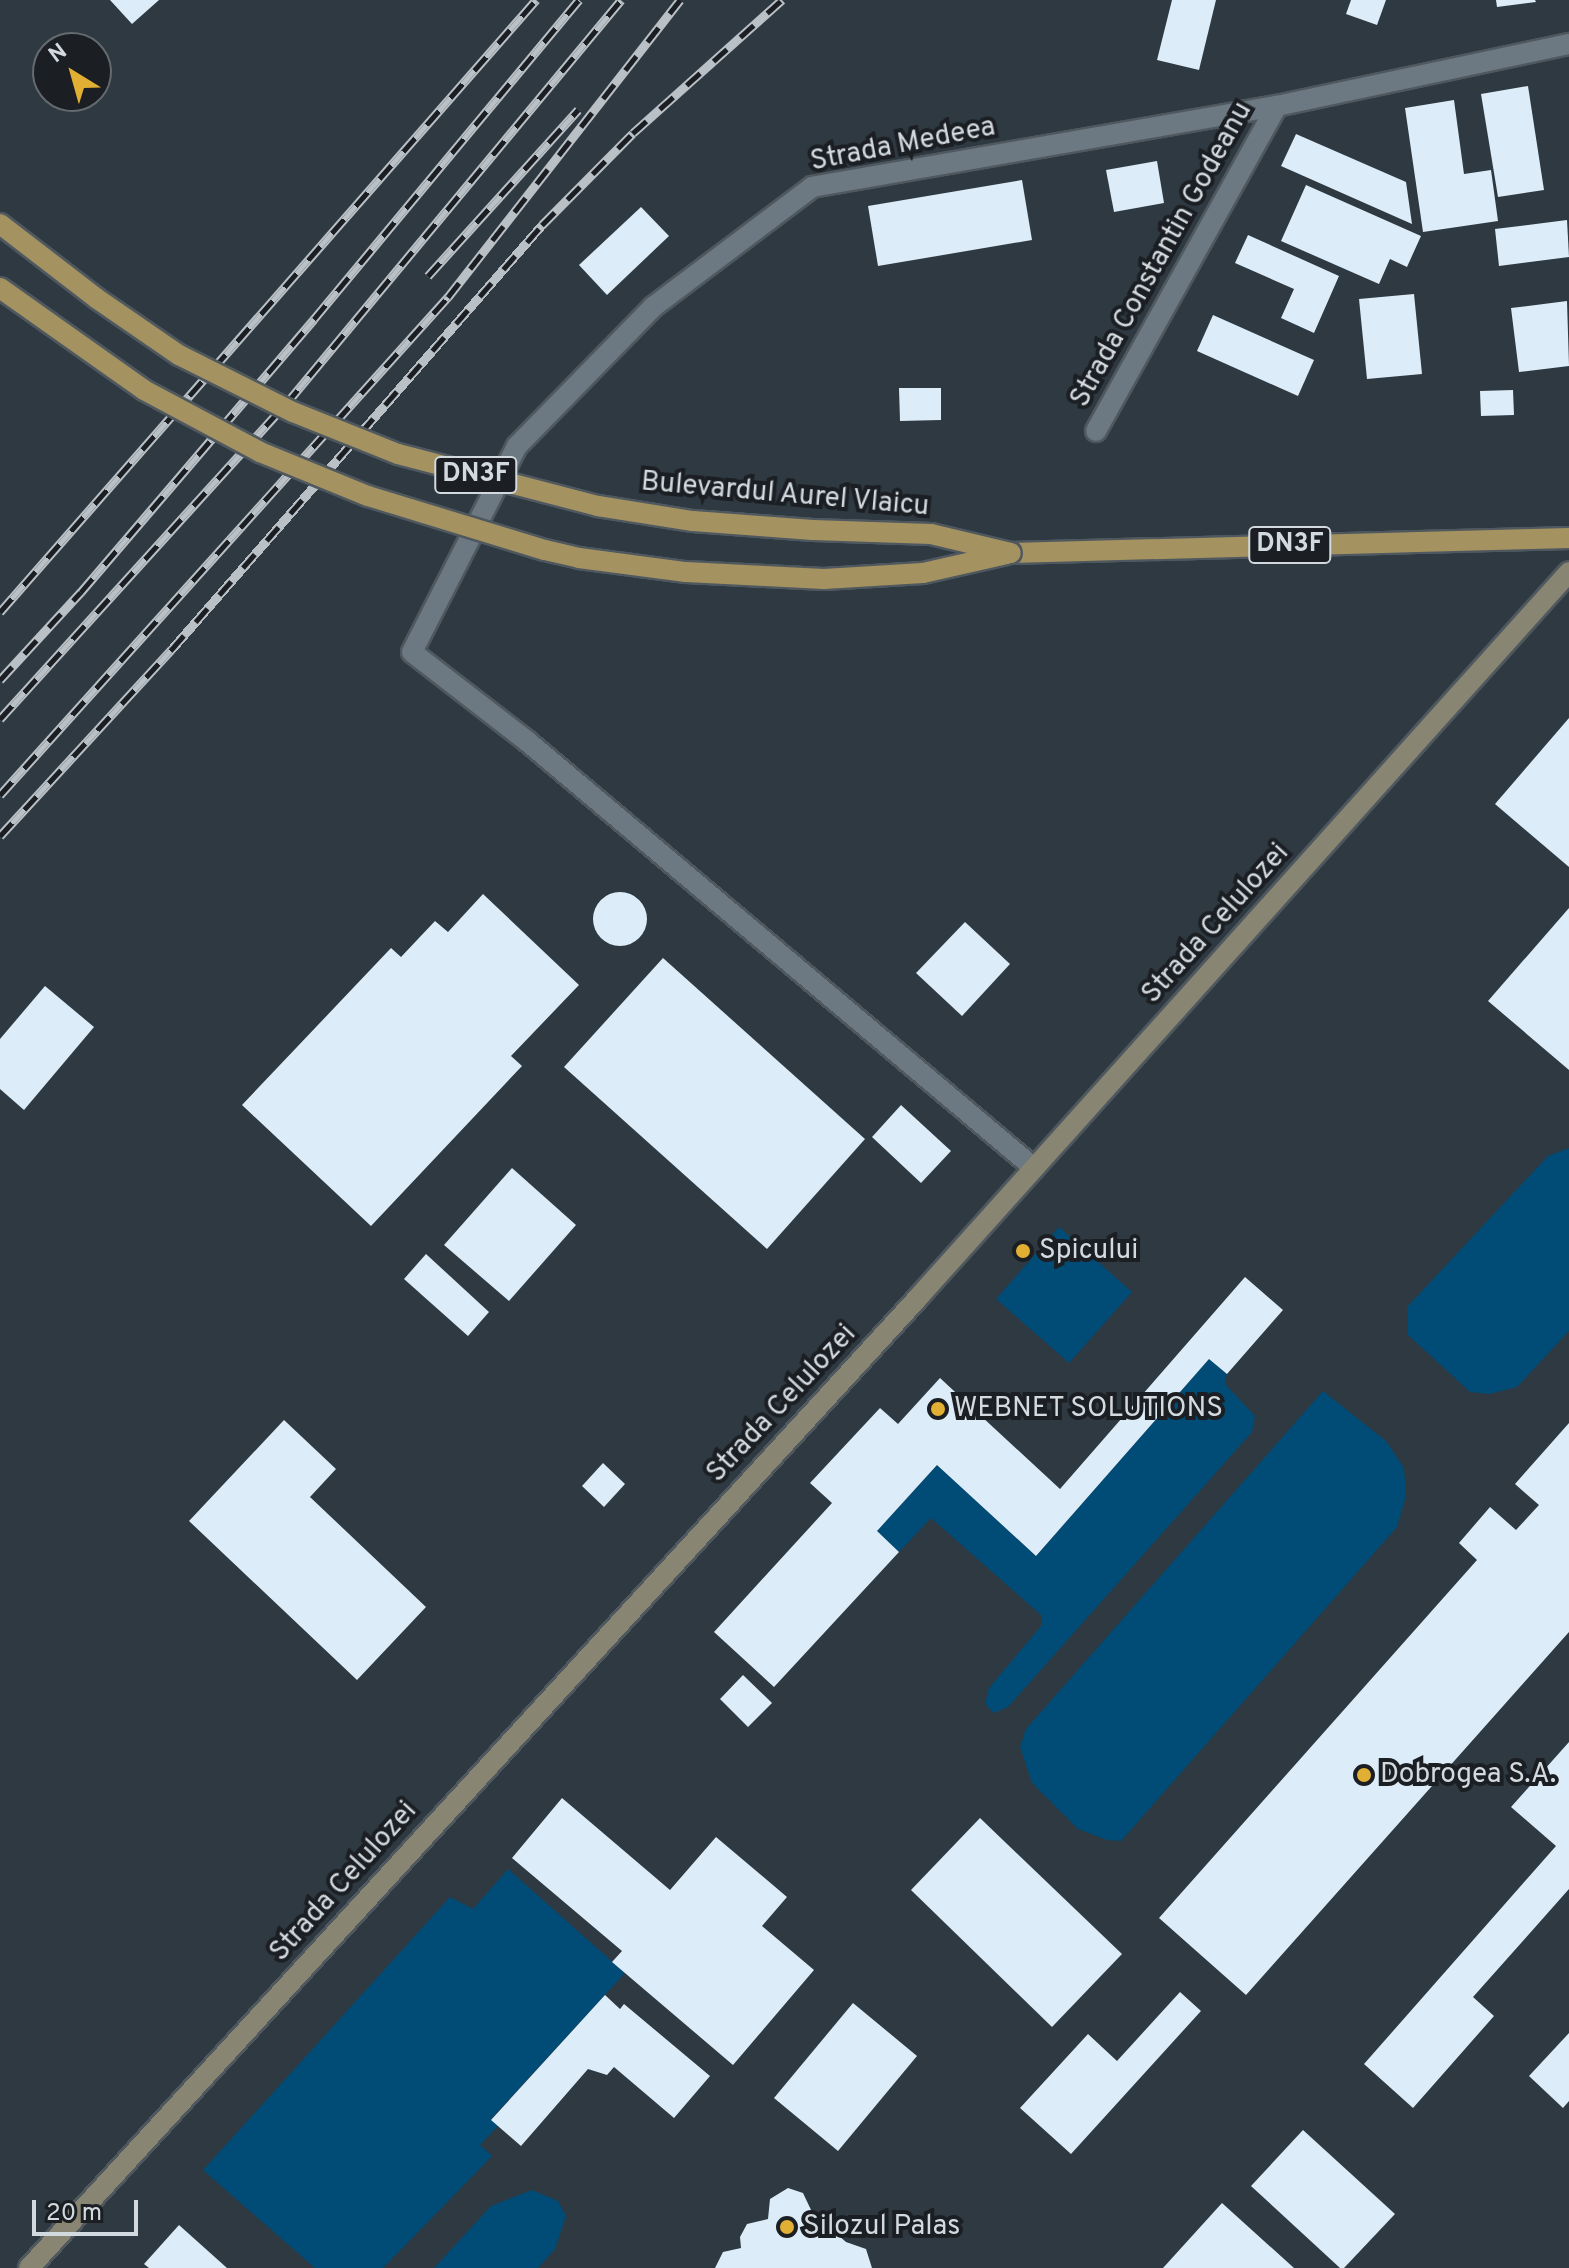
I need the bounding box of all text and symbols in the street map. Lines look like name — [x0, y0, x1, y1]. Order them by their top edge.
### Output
north arrow — [32, 32, 112, 112]
text: N — [44, 39, 73, 70]
street label: Strada Constantin Godeanu — [1064, 97, 1260, 413]
street label: Strada Medeea — [808, 111, 998, 179]
road number: DN3F — [434, 453, 518, 497]
street label: Bulevardul Aurel Vlaicu — [638, 466, 932, 524]
road number: DN3F — [1248, 523, 1332, 567]
street label: Strada Celulozei — [1135, 837, 1297, 1011]
place label: Spicului — [1039, 1234, 1138, 1268]
marker: Spicului — [1014, 1242, 1032, 1260]
street label: Strada Celulozei — [700, 1318, 864, 1490]
place label: WEBNET SOLUTIONS — [954, 1392, 1224, 1426]
marker: WEBNET SOLUTIONS — [929, 1400, 947, 1418]
place label: Dobrogea S.A. — [1380, 1758, 1556, 1792]
marker: Dobrogea S.A. — [1355, 1766, 1373, 1784]
street label: Strada Celulozei — [263, 1795, 425, 1969]
scale bar — [36, 2184, 142, 2234]
text: 20 m — [46, 2199, 102, 2229]
place label: Silozul Palas — [803, 2210, 960, 2244]
marker: Silozul Palas — [778, 2218, 796, 2236]

